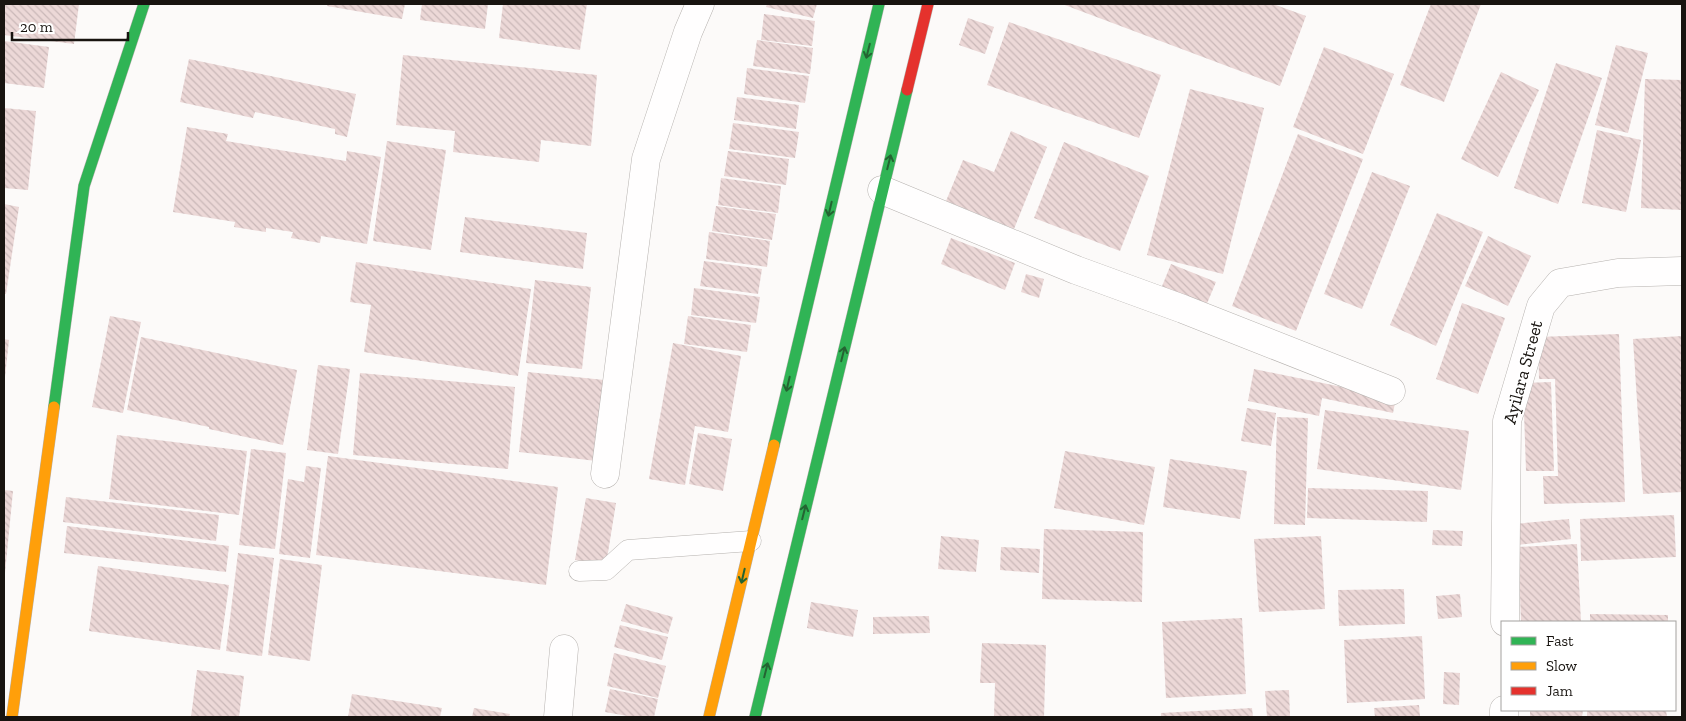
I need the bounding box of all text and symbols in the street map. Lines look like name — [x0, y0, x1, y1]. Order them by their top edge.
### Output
scale bar — [12, 10, 129, 42]
text: 20 m — [20, 18, 53, 36]
one-way arrow — [863, 43, 872, 59]
one-way arrow — [885, 155, 894, 171]
one-way arrow — [825, 201, 834, 217]
street label: Ayilara Street — [1499, 317, 1547, 426]
one-way arrow — [839, 346, 848, 362]
one-way arrow — [783, 376, 792, 392]
one-way arrow — [800, 504, 809, 520]
one-way arrow — [738, 568, 747, 584]
legend — [1501, 621, 1676, 711]
text: Fast — [1546, 632, 1574, 650]
text: Slow — [1546, 657, 1578, 675]
one-way arrow — [762, 662, 771, 678]
text: Jam — [1546, 682, 1573, 700]

